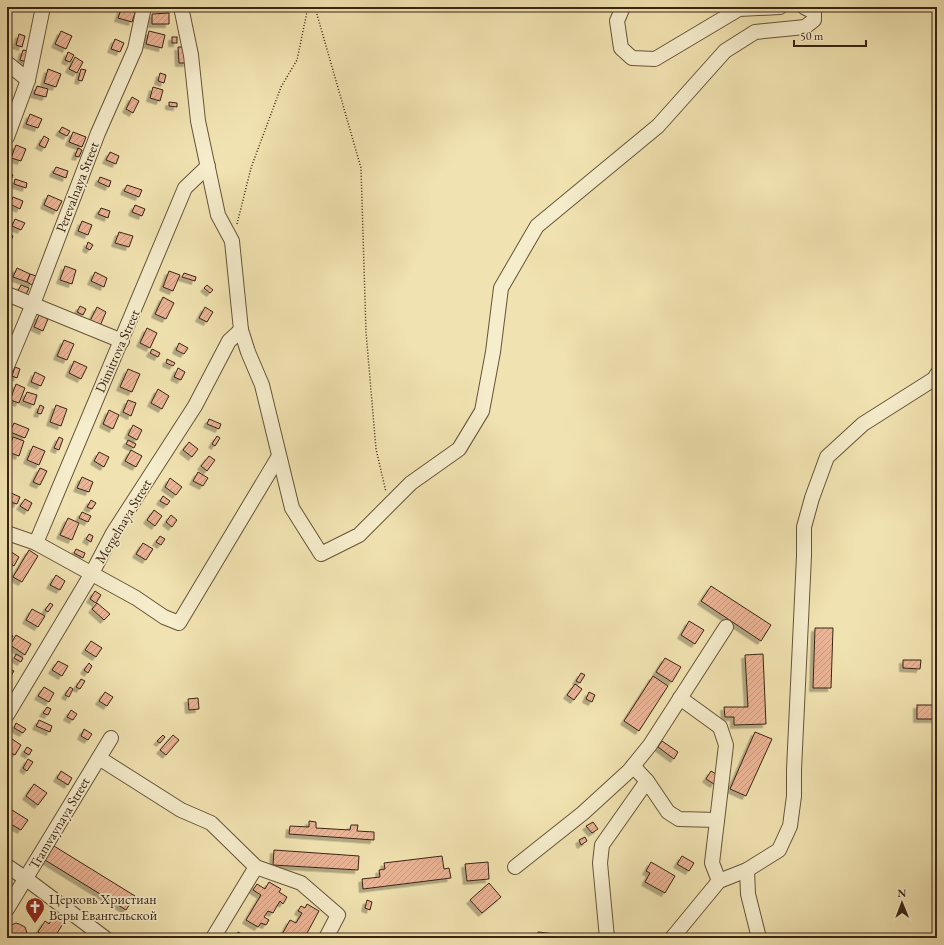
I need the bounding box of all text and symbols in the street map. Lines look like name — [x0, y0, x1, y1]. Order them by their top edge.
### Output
scale bar — [794, 22, 866, 48]
text: 50 m — [800, 28, 824, 44]
street label: Perevalnaya Street — [52, 139, 103, 235]
street label: Dimitrova Street — [91, 306, 144, 395]
street label: Mergelnaya Street — [91, 475, 156, 566]
street label: Tramvaynaya Street — [24, 773, 94, 872]
north arrow — [882, 883, 922, 923]
text: N — [897, 886, 906, 900]
place label: Церковь Христиан Веры Евангельской — [49, 890, 158, 924]
church icon: Церковь Христиан Веры Евангельской — [24, 896, 46, 924]

